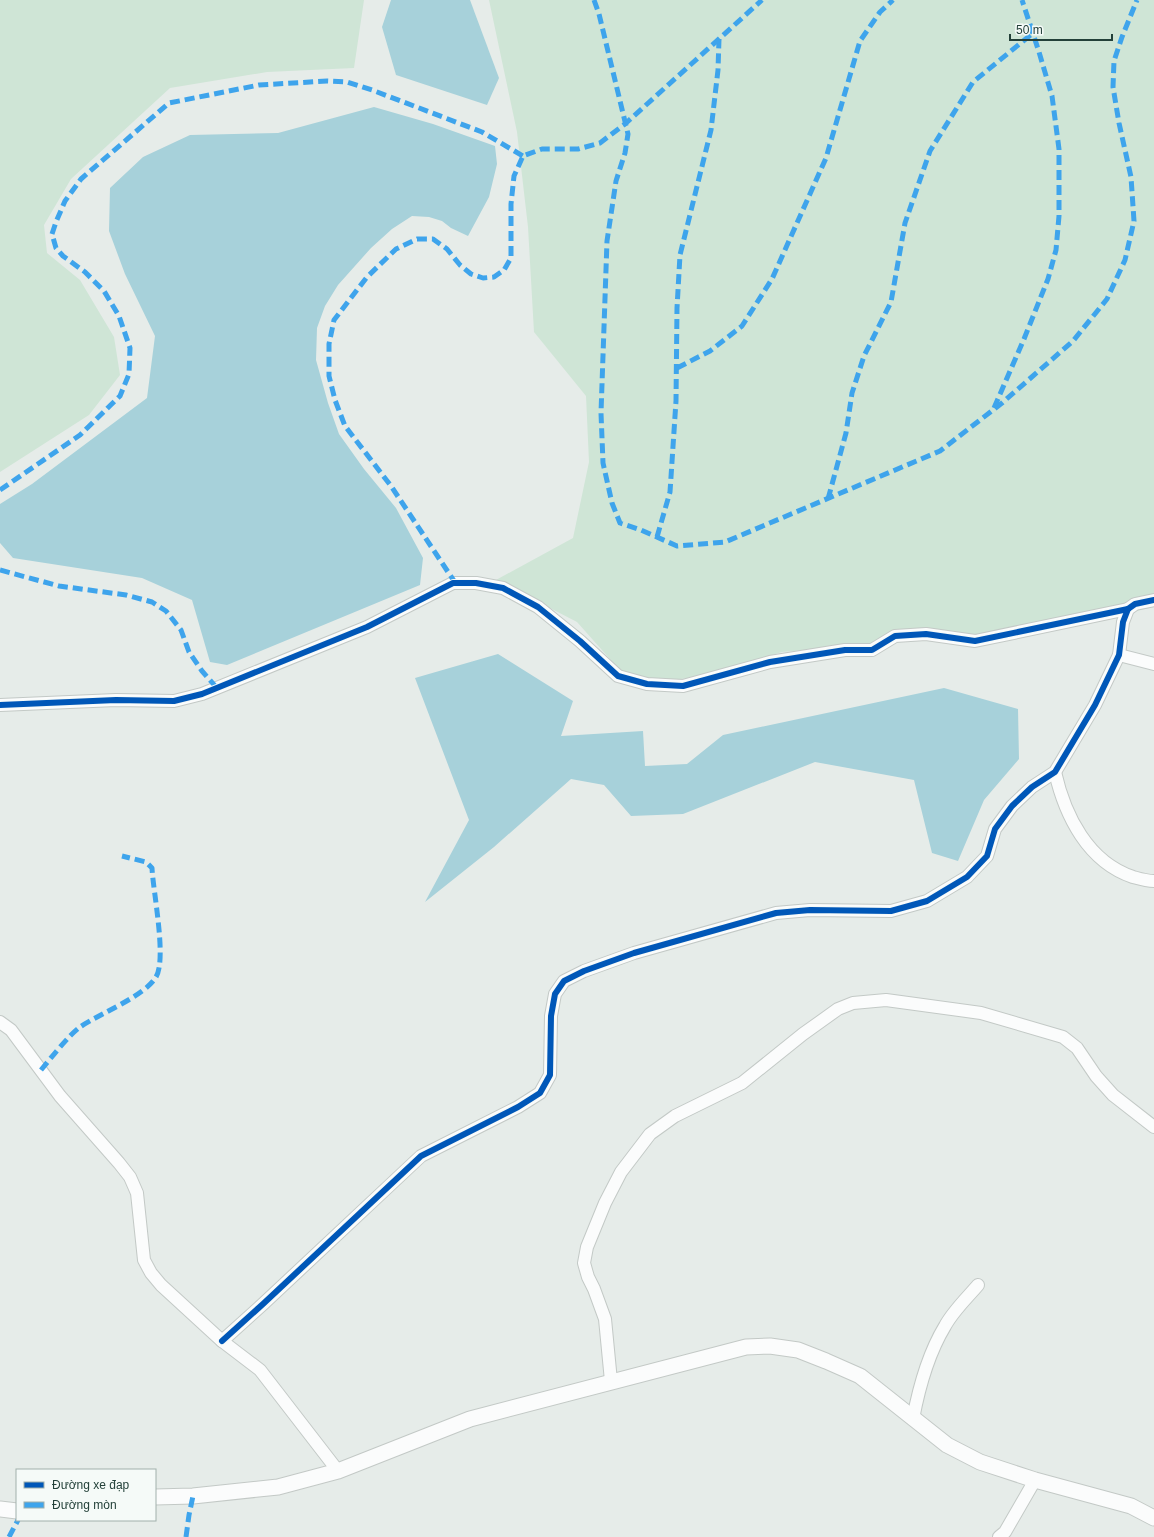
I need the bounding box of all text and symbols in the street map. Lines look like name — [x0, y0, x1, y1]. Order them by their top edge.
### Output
scale bar — [1010, 16, 1112, 42]
text: 50 m — [1016, 23, 1043, 37]
legend — [16, 1469, 156, 1521]
text: Đường xe đạp — [52, 1478, 130, 1492]
text: Đường mòn — [52, 1498, 117, 1512]

